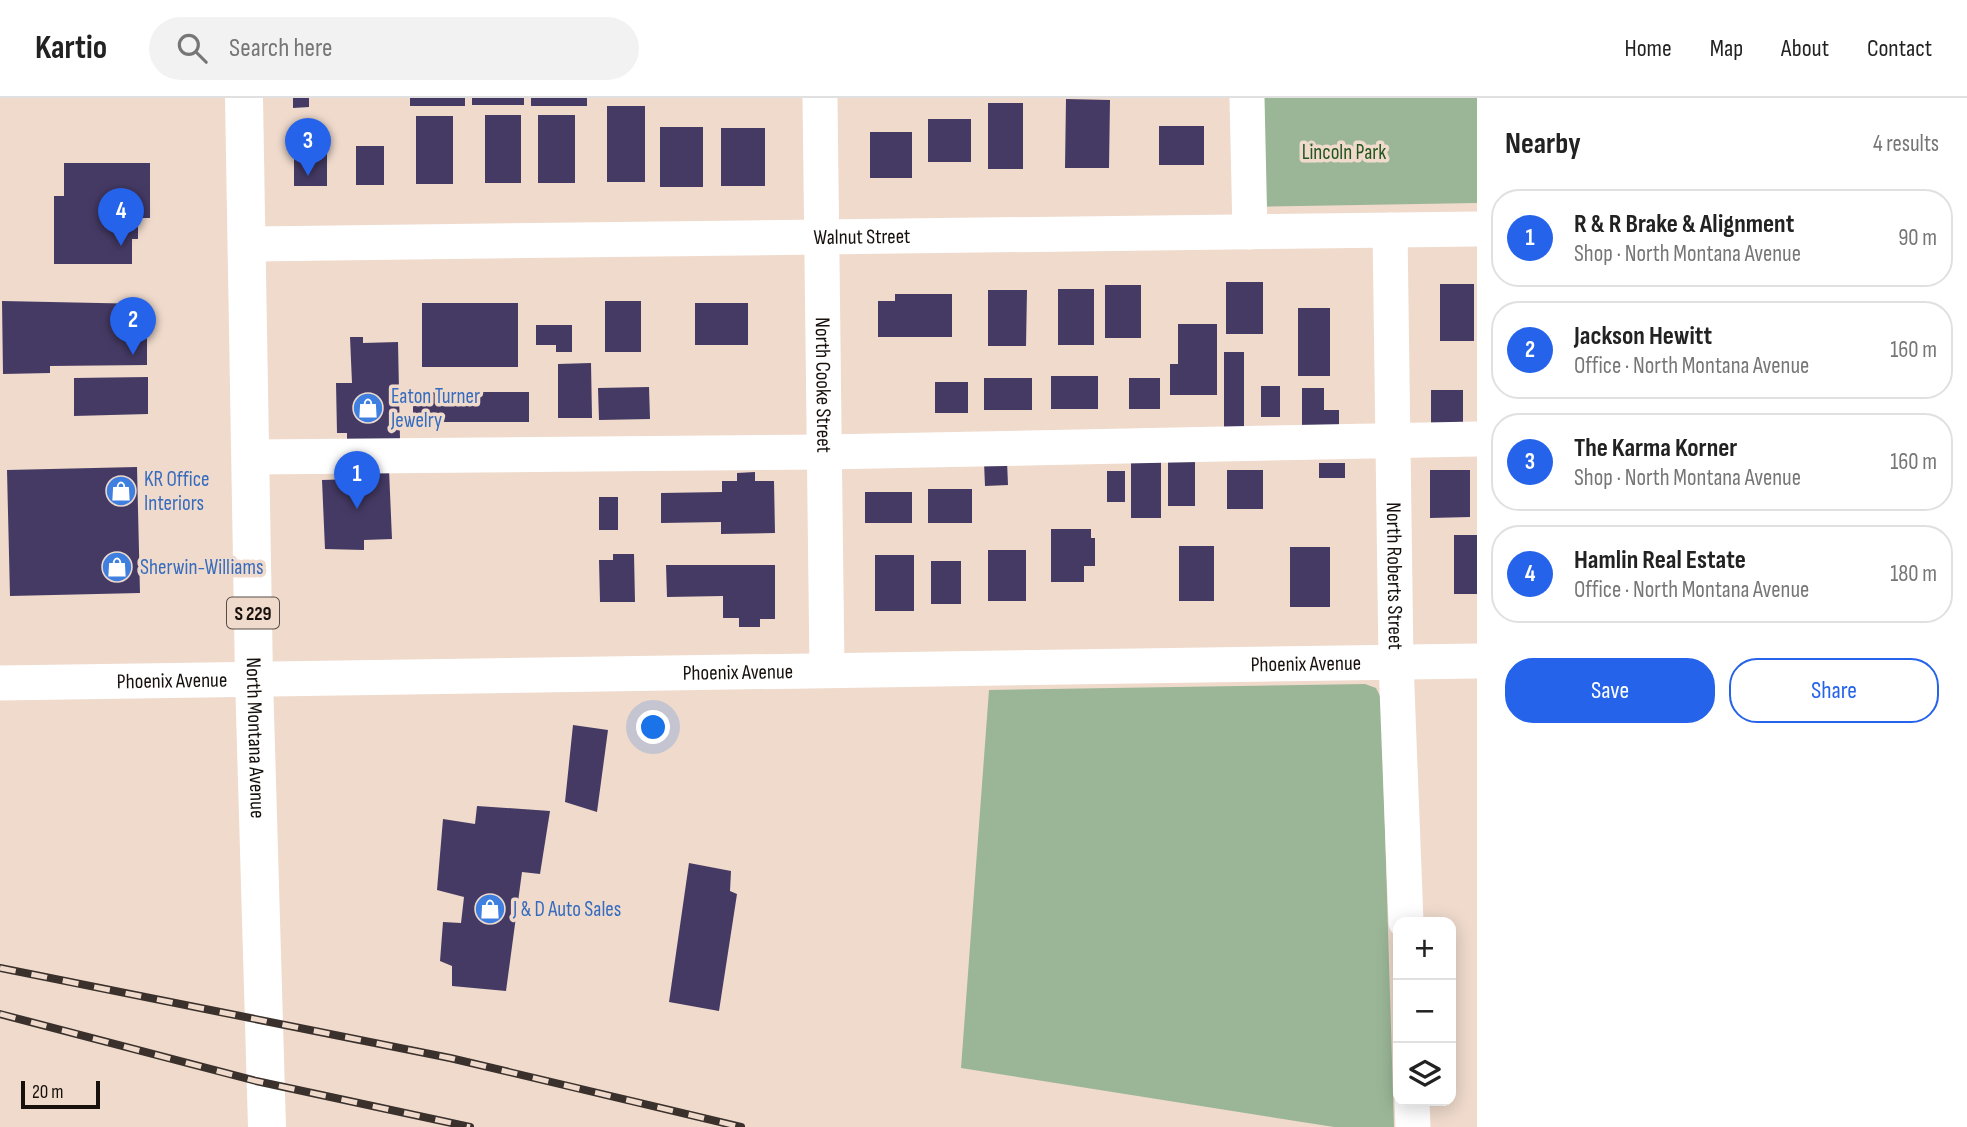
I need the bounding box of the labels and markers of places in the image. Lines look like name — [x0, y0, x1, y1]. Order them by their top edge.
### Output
pin: 3 — [285, 118, 331, 176]
pin: 4 — [98, 188, 144, 246]
pin: 2 — [110, 297, 156, 355]
place label: Eaton Turner Jewelry — [390, 384, 480, 433]
shop icon: Eaton Turner Jewelry — [351, 391, 385, 425]
pin: 1 — [334, 451, 380, 509]
place label: KR Office Interiors — [144, 467, 210, 516]
shop icon: KR Office Interiors — [104, 474, 138, 508]
shop icon: Sherwin-Williams — [100, 550, 134, 584]
place label: Sherwin-Williams — [140, 555, 263, 580]
shop icon: J & D Auto Sales — [473, 892, 507, 926]
place label: J & D Auto Sales — [512, 897, 621, 922]

